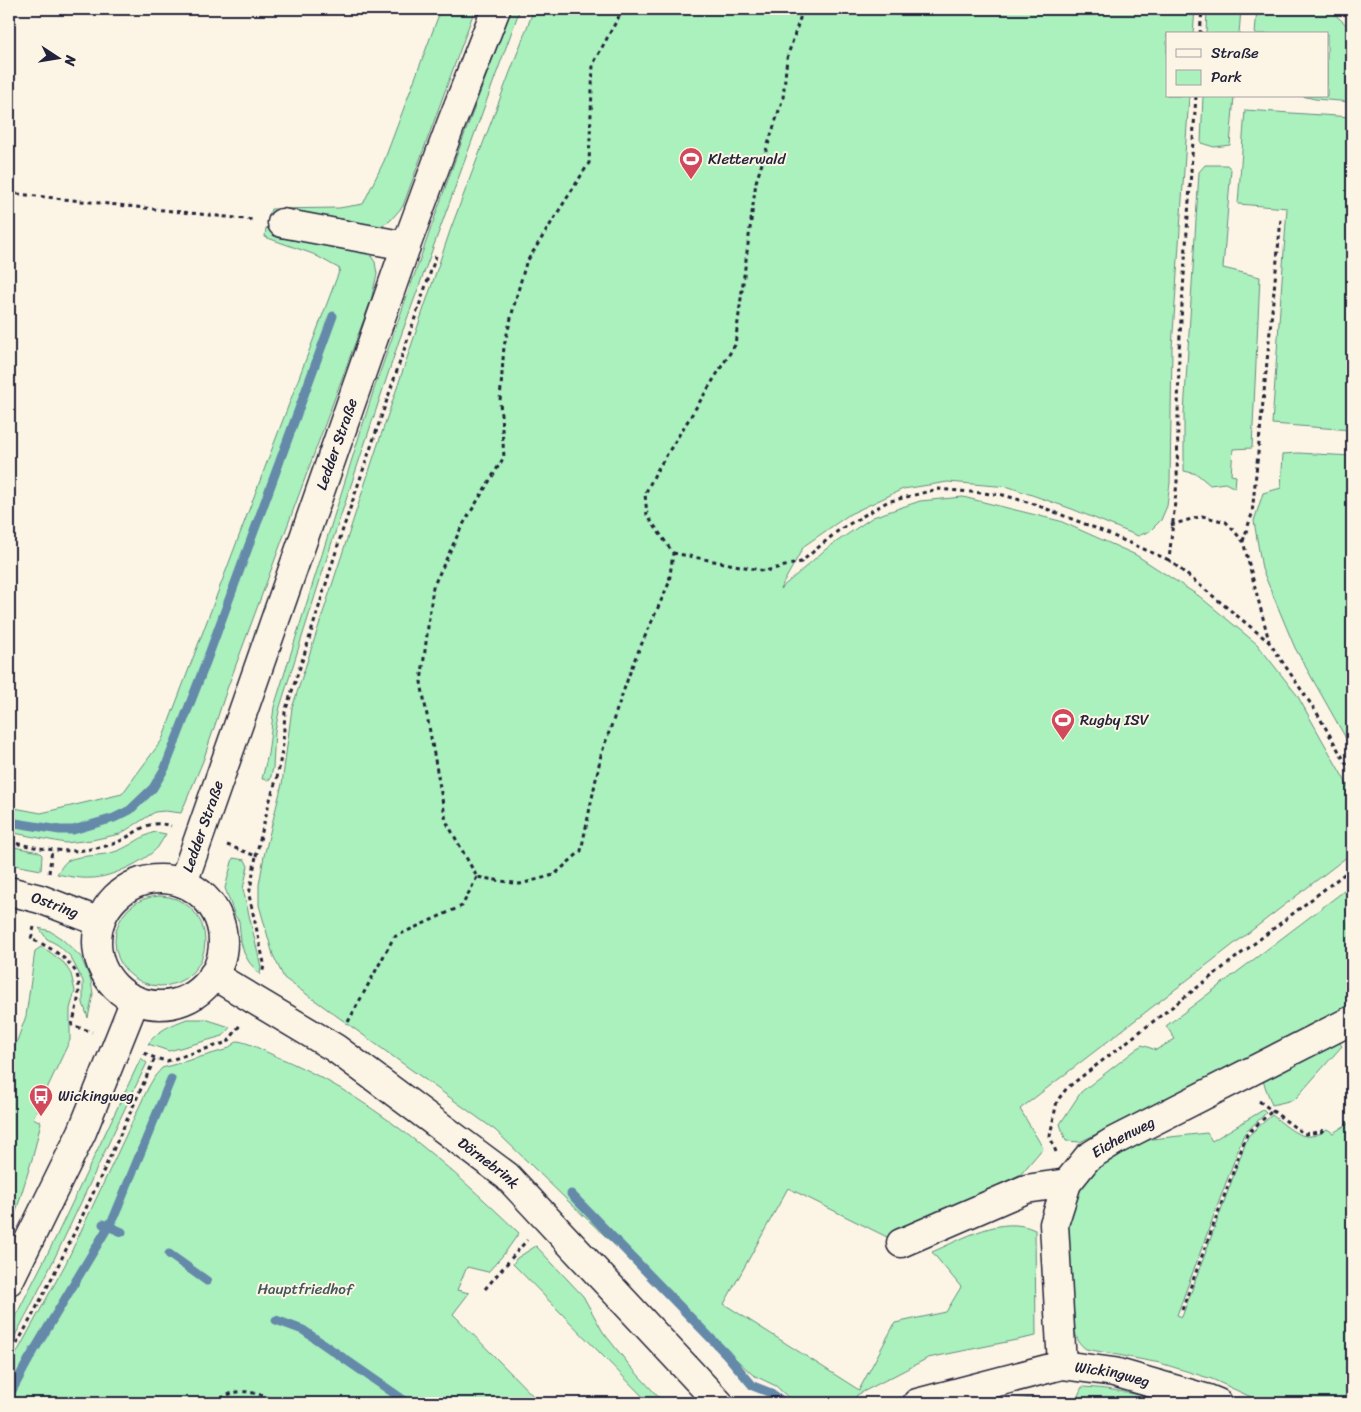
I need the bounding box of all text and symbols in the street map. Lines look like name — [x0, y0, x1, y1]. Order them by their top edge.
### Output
north arrow — [32, 32, 82, 82]
legend — [1166, 32, 1328, 98]
text: Straße — [1211, 40, 1259, 66]
text: N — [57, 52, 84, 68]
text: Park — [1211, 64, 1242, 90]
sports icon: Kletterwald — [678, 146, 704, 180]
place label: Kletterwald — [708, 146, 787, 172]
street label: Ledder Straße — [309, 394, 365, 494]
sports icon: Rugby ISV — [1050, 707, 1076, 741]
place label: Rugby ISV — [1080, 707, 1150, 733]
street label: Ledder Straße — [175, 777, 231, 876]
street label: Ostring — [28, 884, 83, 926]
bus stop icon: Wickingweg — [28, 1083, 54, 1117]
place label: Wickingweg — [58, 1083, 134, 1109]
street label: Eichenweg — [1086, 1109, 1160, 1165]
street label: Dörnebrink — [452, 1130, 526, 1195]
park label: Hauptfriedhof — [257, 1276, 355, 1302]
street label: Wickingweg — [1073, 1354, 1153, 1395]

